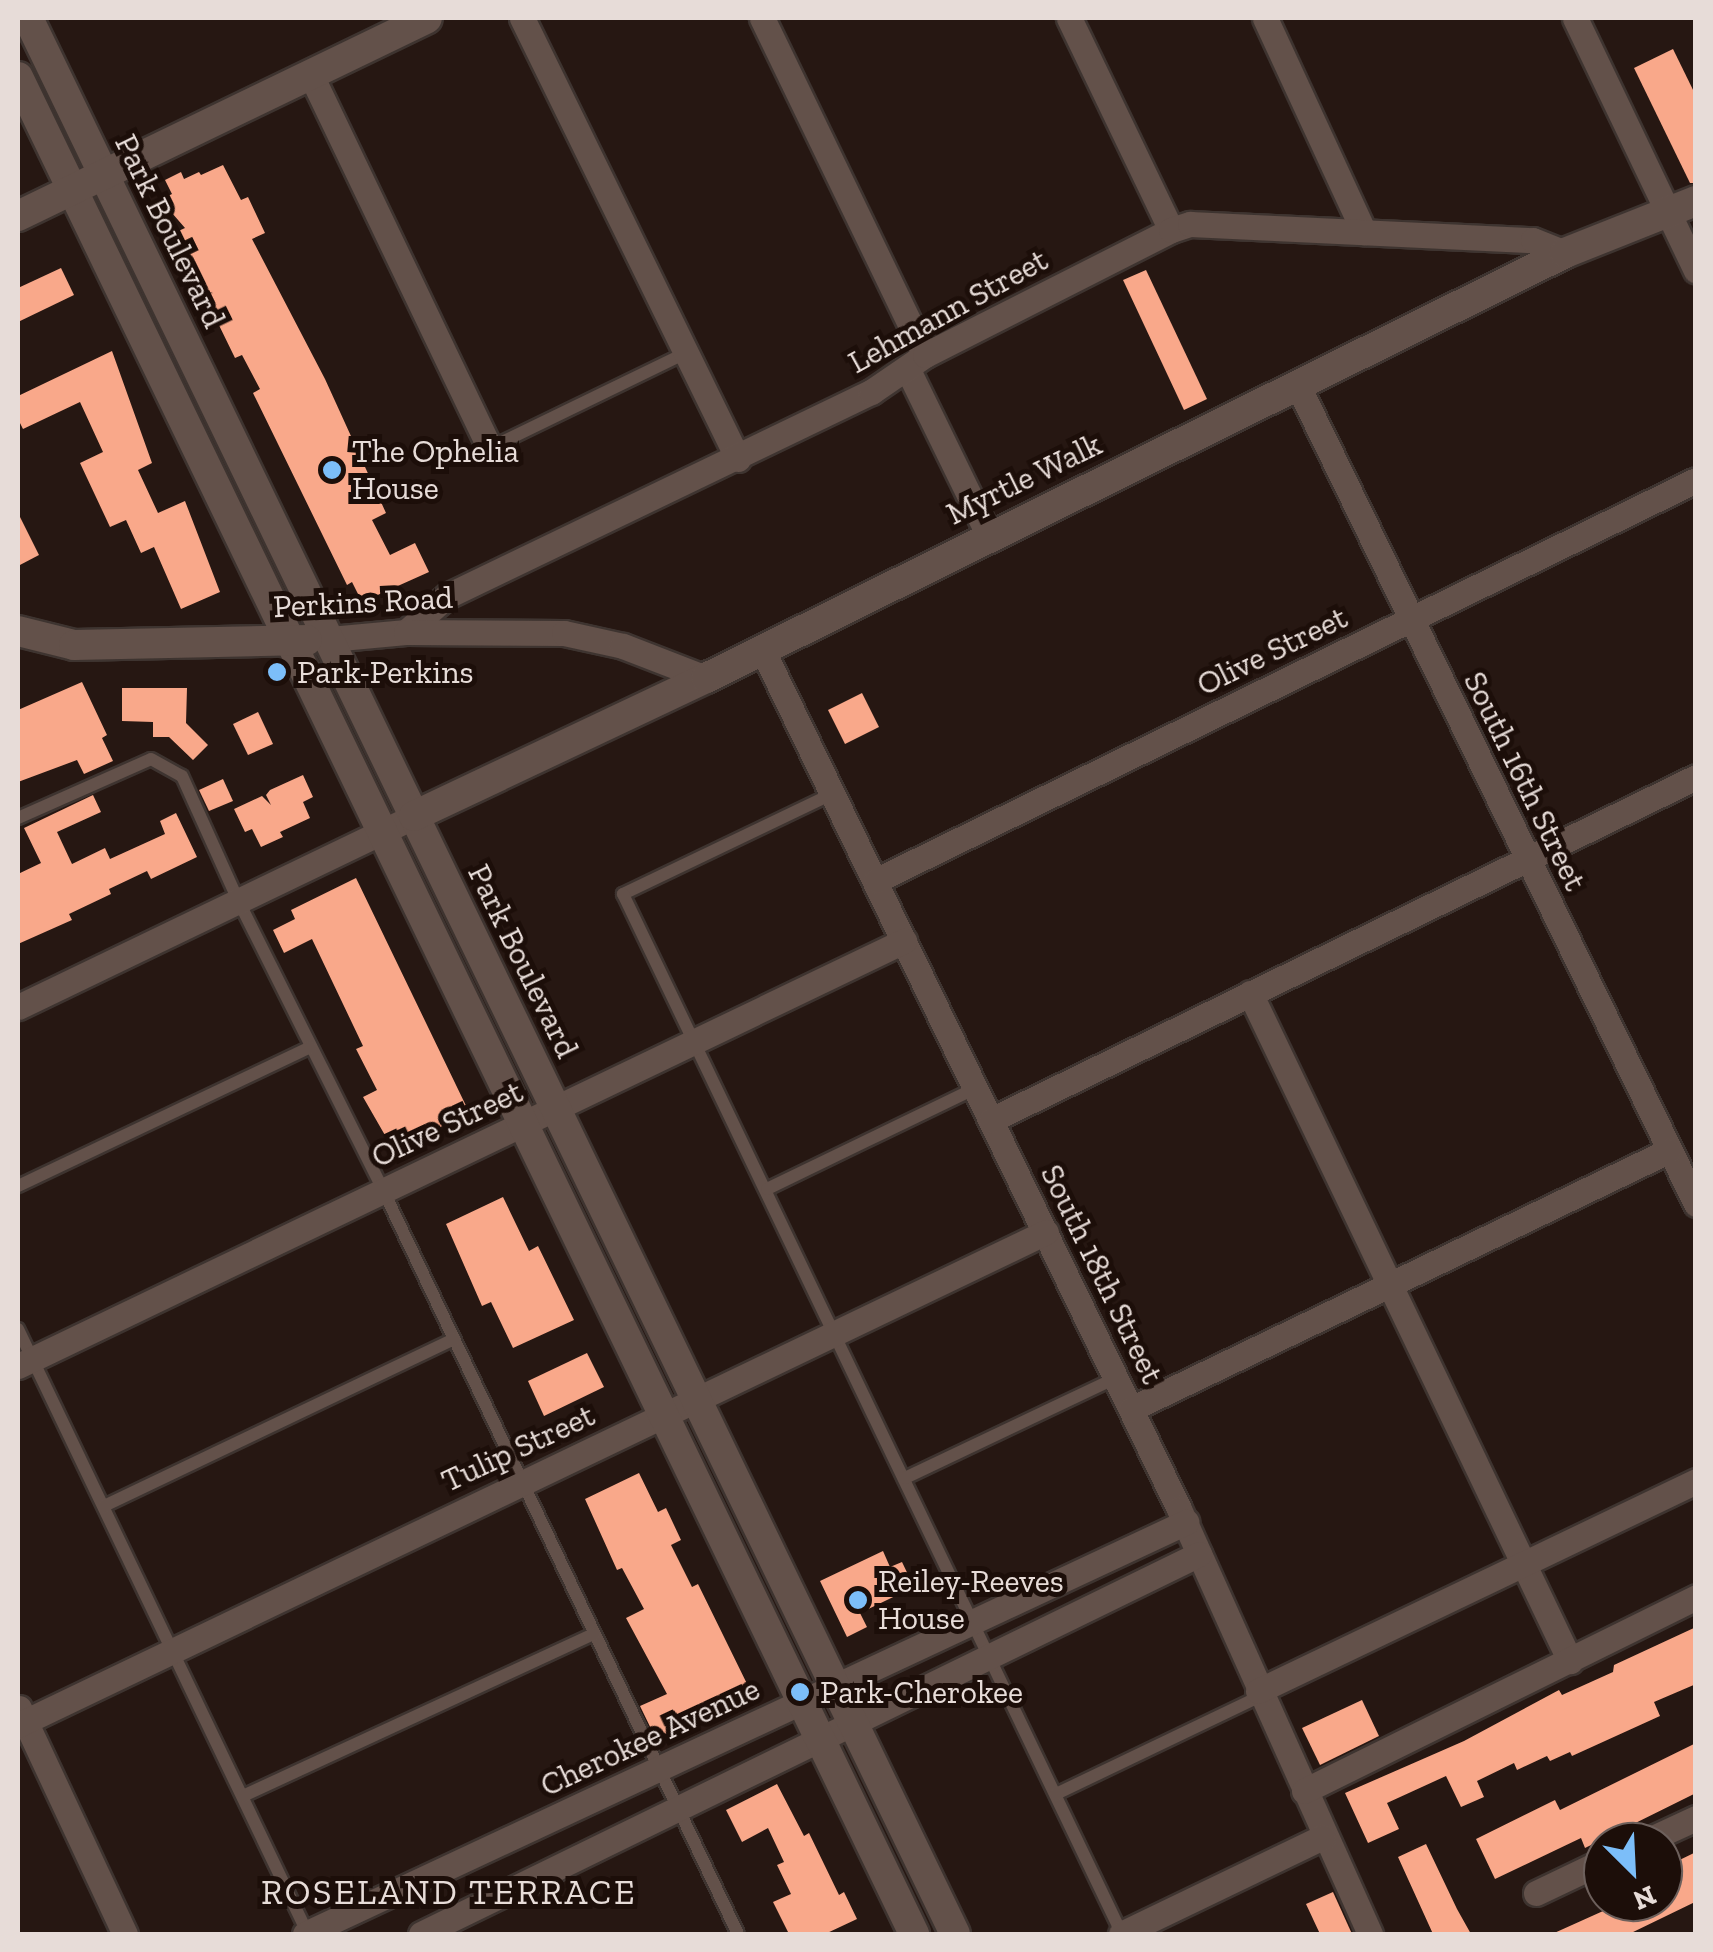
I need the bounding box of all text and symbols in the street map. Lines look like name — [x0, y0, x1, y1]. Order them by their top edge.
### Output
street label: Park Boulevard — [107, 128, 233, 334]
street label: Lehmann Street — [842, 240, 1054, 382]
street label: Myrtle Walk — [940, 425, 1108, 533]
place label: The Ophelia House — [352, 433, 519, 508]
marker: The Ophelia House — [321, 459, 343, 481]
street label: Perkins Road — [272, 578, 454, 626]
street label: Olive Street — [1191, 598, 1353, 704]
place label: Park-Perkins — [297, 653, 474, 691]
marker: Park-Perkins — [266, 661, 288, 683]
street label: South 16th Street — [1455, 665, 1595, 897]
street label: Park Boulevard — [460, 858, 586, 1064]
street label: Olive Street — [365, 1072, 529, 1176]
street label: South 18th Street — [1032, 1158, 1172, 1390]
street label: Tulip Street — [435, 1396, 601, 1500]
place label: Reiley-Reeves House — [878, 1563, 1064, 1638]
marker: Reiley-Reeves House — [847, 1589, 869, 1611]
street label: Cherokee Avenue — [534, 1669, 766, 1805]
place label: Park-Cherokee — [820, 1673, 1023, 1711]
marker: Park-Cherokee — [789, 1681, 811, 1703]
north arrow — [1583, 1822, 1683, 1922]
district label: ROSELAND TERRACE — [261, 1871, 637, 1913]
text: N — [1628, 1879, 1661, 1917]

